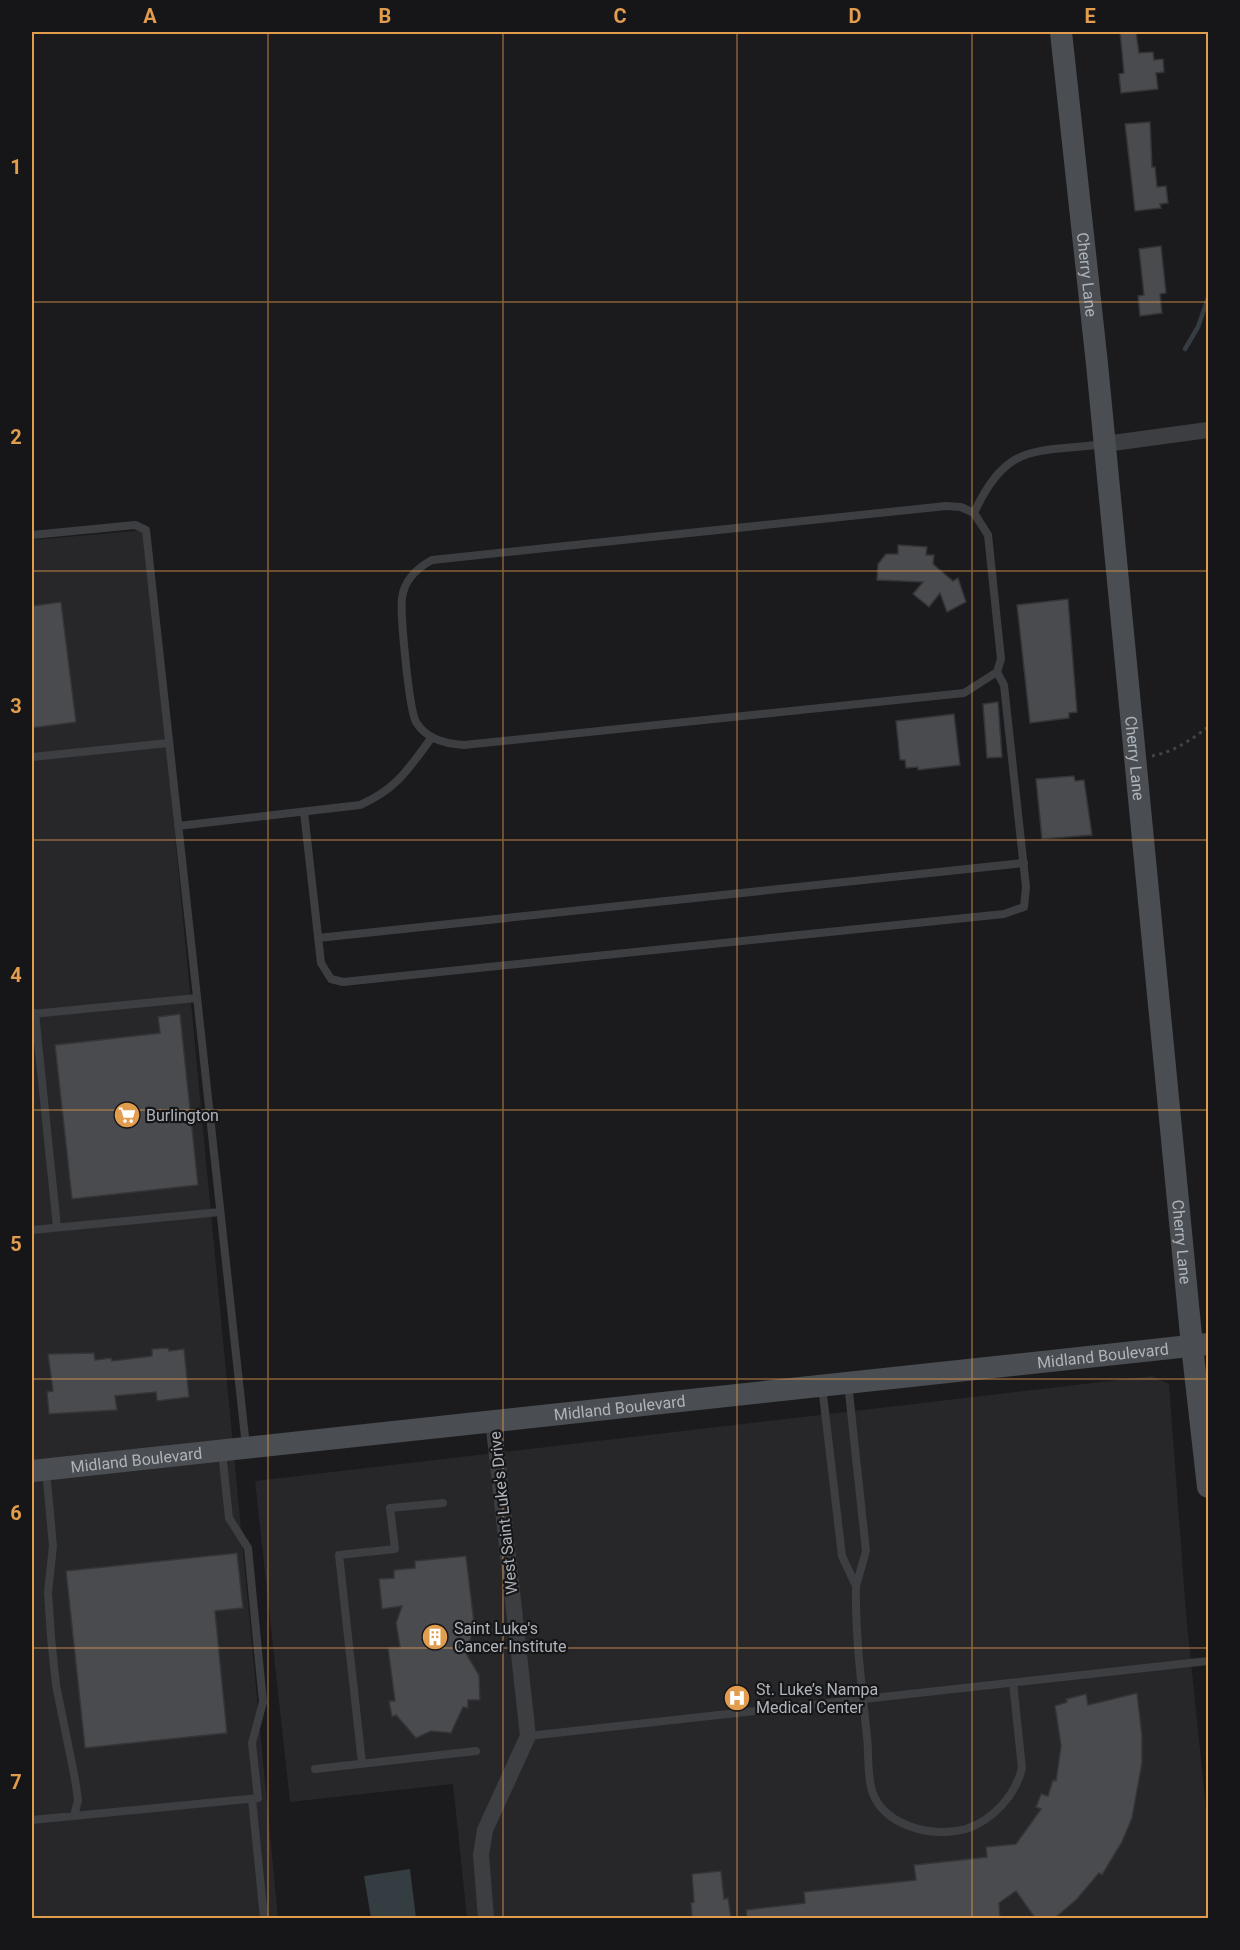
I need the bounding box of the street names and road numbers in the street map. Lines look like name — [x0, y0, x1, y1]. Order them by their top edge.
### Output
street label: Cherry Lane — [1073, 231, 1101, 318]
street label: Cherry Lane — [1121, 715, 1148, 801]
street label: Cherry Lane — [1168, 1199, 1195, 1285]
street label: Midland Boulevard — [1036, 1339, 1170, 1372]
street label: Midland Boulevard — [553, 1392, 686, 1425]
street label: West Saint Luke's Drive — [485, 1431, 522, 1595]
street label: Midland Boulevard — [70, 1444, 203, 1477]

